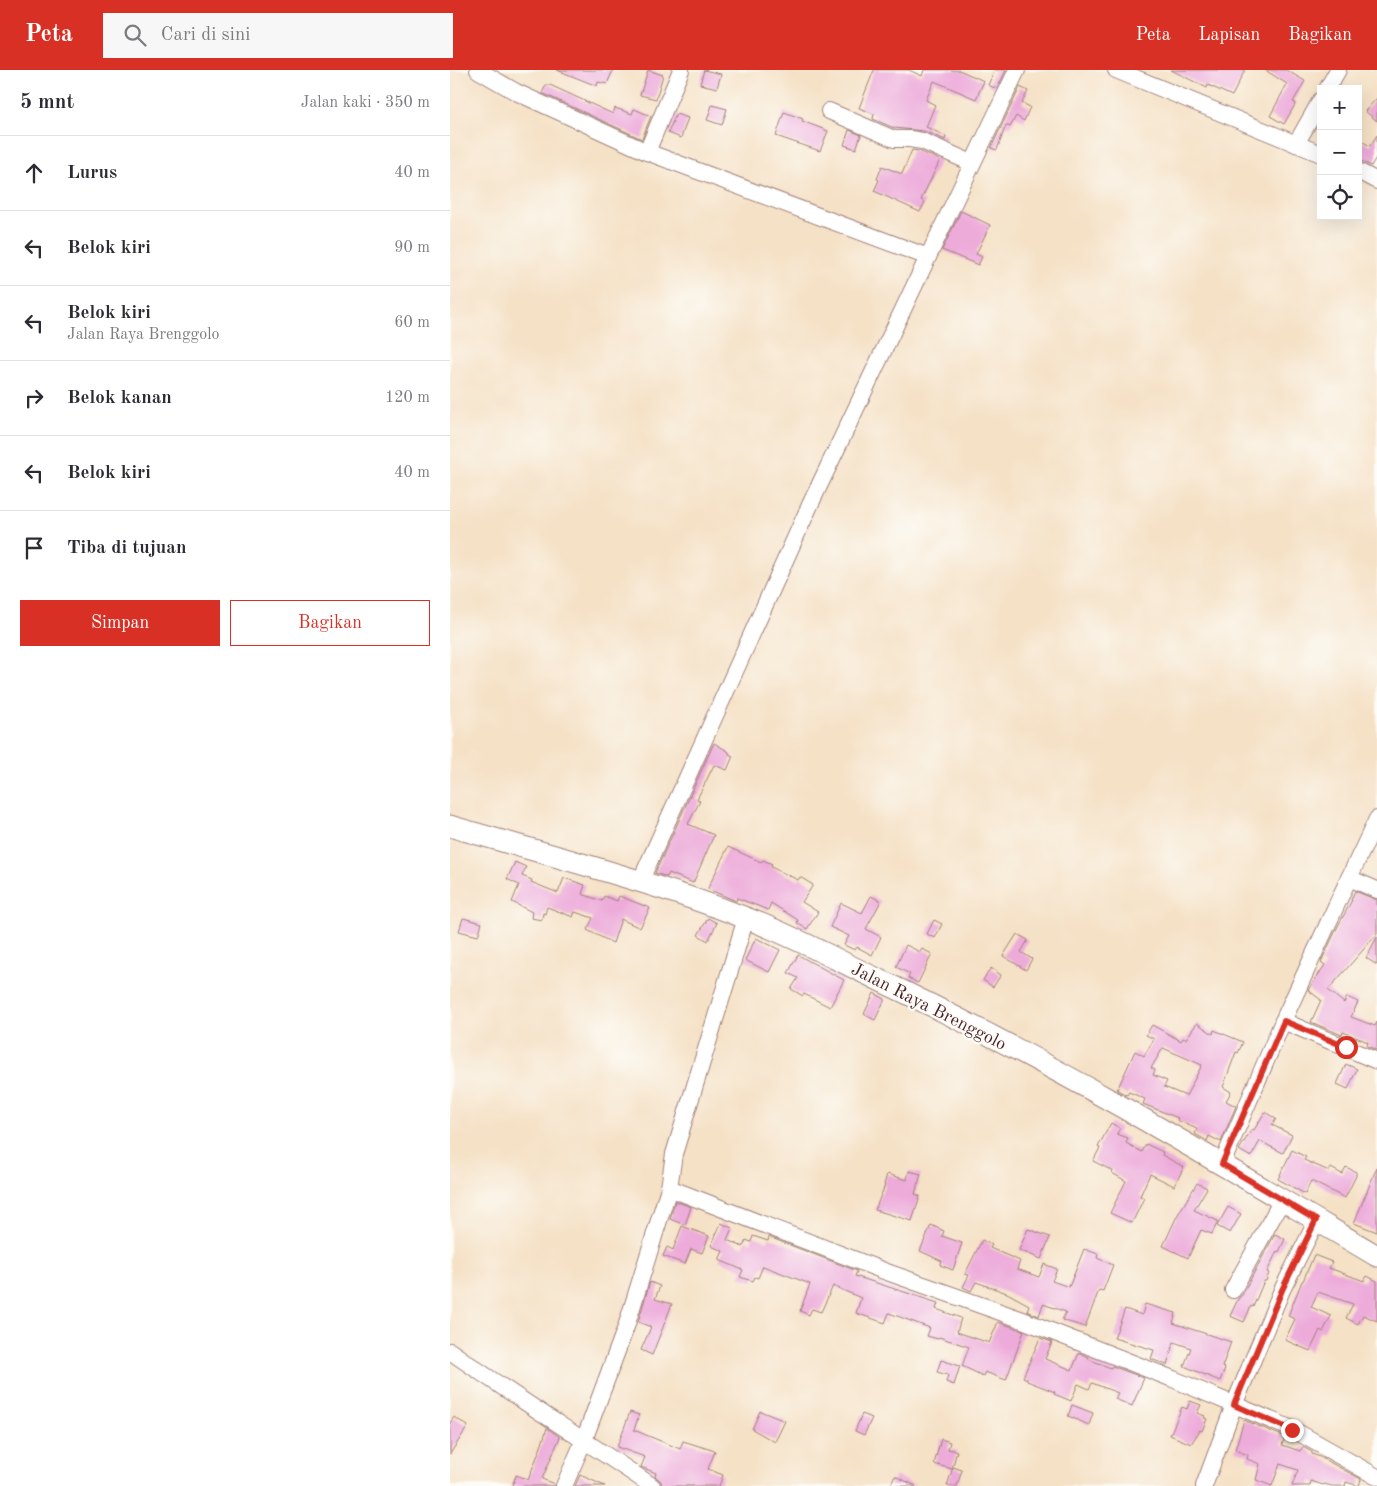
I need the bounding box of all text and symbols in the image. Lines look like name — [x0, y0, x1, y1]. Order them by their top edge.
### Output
search box — [103, 13, 453, 58]
icon: search — [121, 21, 149, 49]
text: Peta — [25, 23, 73, 47]
text: Cari di sini — [161, 26, 250, 45]
text: Peta — [1136, 26, 1171, 44]
text: Lapisan — [1199, 26, 1260, 44]
text: Bagikan — [1288, 26, 1352, 44]
map controls — [1317, 85, 1362, 220]
button: + — [1317, 85, 1362, 130]
text: 5 mnt — [20, 92, 74, 113]
text: Jalan kaki · 350 m — [301, 95, 430, 111]
button: − — [1317, 130, 1362, 175]
icon: ahead — [20, 159, 48, 187]
text: Lurus — [67, 164, 117, 183]
text: 40 m — [394, 165, 430, 181]
button: locate — [1317, 175, 1362, 220]
icon: left — [20, 234, 48, 262]
text: Belok kiri — [67, 239, 151, 258]
text: 90 m — [394, 240, 430, 256]
text: Belok kiri — [67, 304, 151, 323]
icon: left — [20, 309, 48, 337]
text: 60 m — [394, 315, 430, 331]
text: Jalan Raya Brenggolo — [67, 327, 219, 343]
icon: right — [20, 384, 48, 412]
text: Belok kanan — [67, 389, 172, 408]
text: 120 m — [385, 390, 430, 406]
icon: left — [20, 459, 48, 487]
text: Belok kiri — [67, 464, 151, 483]
text: 40 m — [394, 465, 430, 481]
icon: arrive — [20, 534, 48, 562]
text: Tiba di tujuan — [67, 539, 187, 558]
button: Simpan — [20, 600, 220, 646]
button: Bagikan — [230, 600, 430, 646]
street label: Jalan Raya Brenggolo — [848, 960, 1009, 1054]
route start — [1335, 1036, 1358, 1059]
route end — [1281, 1419, 1304, 1442]

